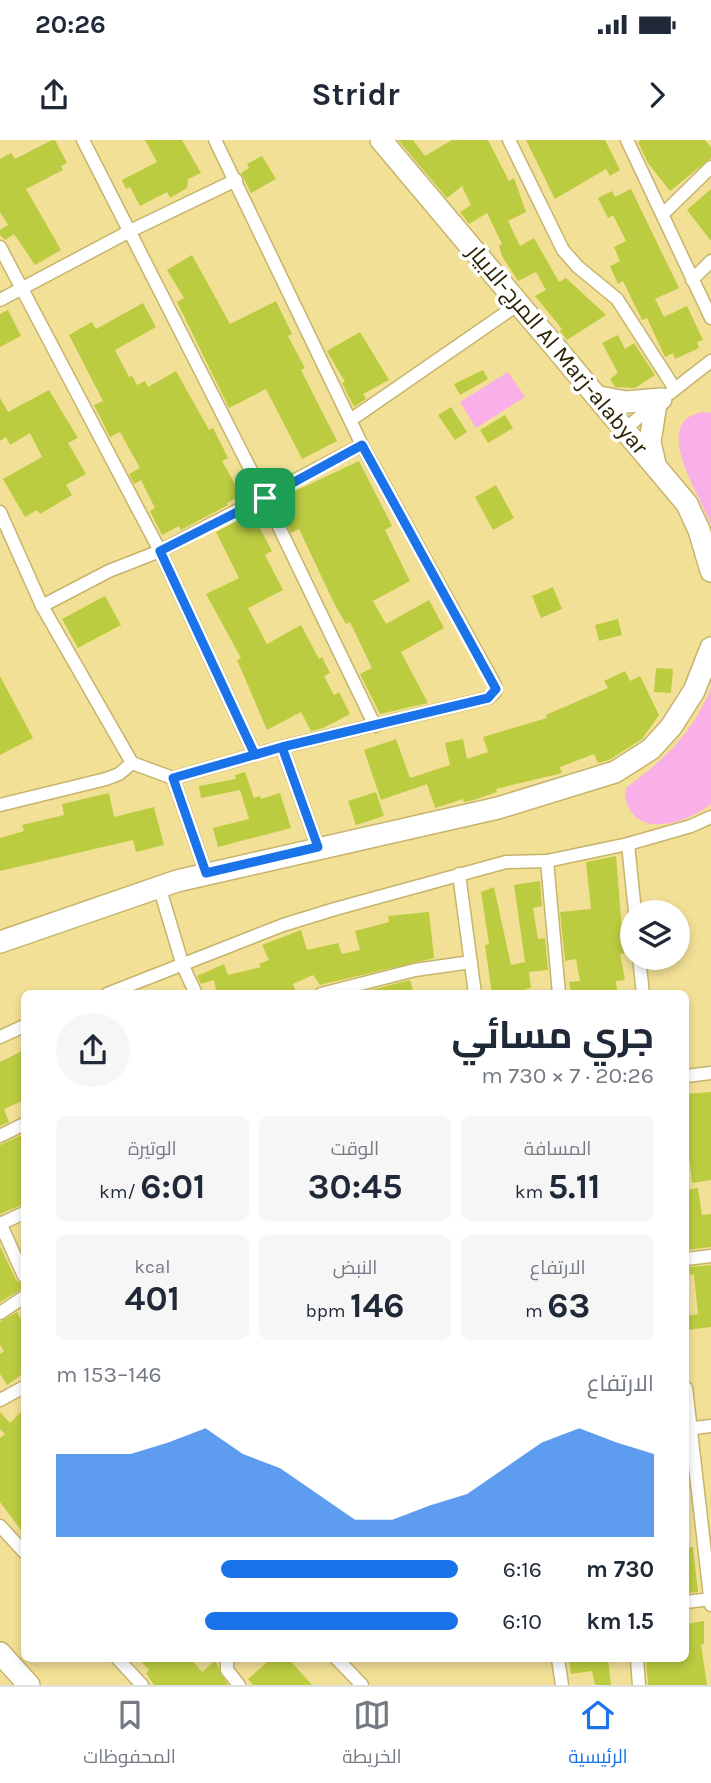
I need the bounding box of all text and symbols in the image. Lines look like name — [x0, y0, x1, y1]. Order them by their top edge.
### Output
text: 20:26 — [35, 9, 106, 40]
icon: share — [35, 76, 73, 114]
text: Stridr — [311, 76, 400, 113]
icon: forward — [638, 76, 676, 114]
street label: المرج-الابيار Al Marj-alabyar — [459, 237, 654, 462]
pin — [235, 468, 295, 528]
icon: arrive — [246, 479, 284, 517]
map controls — [620, 900, 690, 970]
button: layers — [620, 900, 690, 970]
button: share — [56, 1013, 130, 1087]
text: جري مسائي — [451, 1013, 654, 1058]
text: 20:26 · 7 × 730 m — [481, 1062, 654, 1089]
text: الوتيرة — [128, 1138, 177, 1160]
text: الوقت — [331, 1138, 379, 1160]
text: المسافة — [524, 1138, 591, 1160]
text: 6:01 — [140, 1166, 206, 1207]
text: 30:45 — [308, 1166, 402, 1207]
text: 5.11 — [548, 1166, 601, 1207]
text: /km — [99, 1181, 140, 1203]
text: km — [515, 1181, 548, 1203]
text: kcal — [134, 1256, 170, 1278]
text: النبض — [333, 1257, 377, 1279]
text: الارتفاع — [530, 1257, 586, 1279]
text: 401 — [125, 1278, 180, 1319]
text: 146 — [350, 1285, 405, 1326]
text: 63 — [547, 1285, 590, 1326]
text: bpm — [305, 1300, 350, 1322]
text: m — [525, 1300, 547, 1322]
text: 146–153 m — [56, 1361, 162, 1388]
text: الارتفاع — [587, 1370, 654, 1397]
text: 6:16 — [503, 1556, 542, 1583]
text: 730 m — [586, 1556, 654, 1583]
text: 6:10 — [502, 1608, 542, 1635]
text: 1.5 km — [586, 1608, 654, 1635]
tab: المحفوظات — [83, 1696, 176, 1774]
tab: الخريطة — [342, 1696, 402, 1774]
tab: الرئيسية — [568, 1696, 628, 1774]

